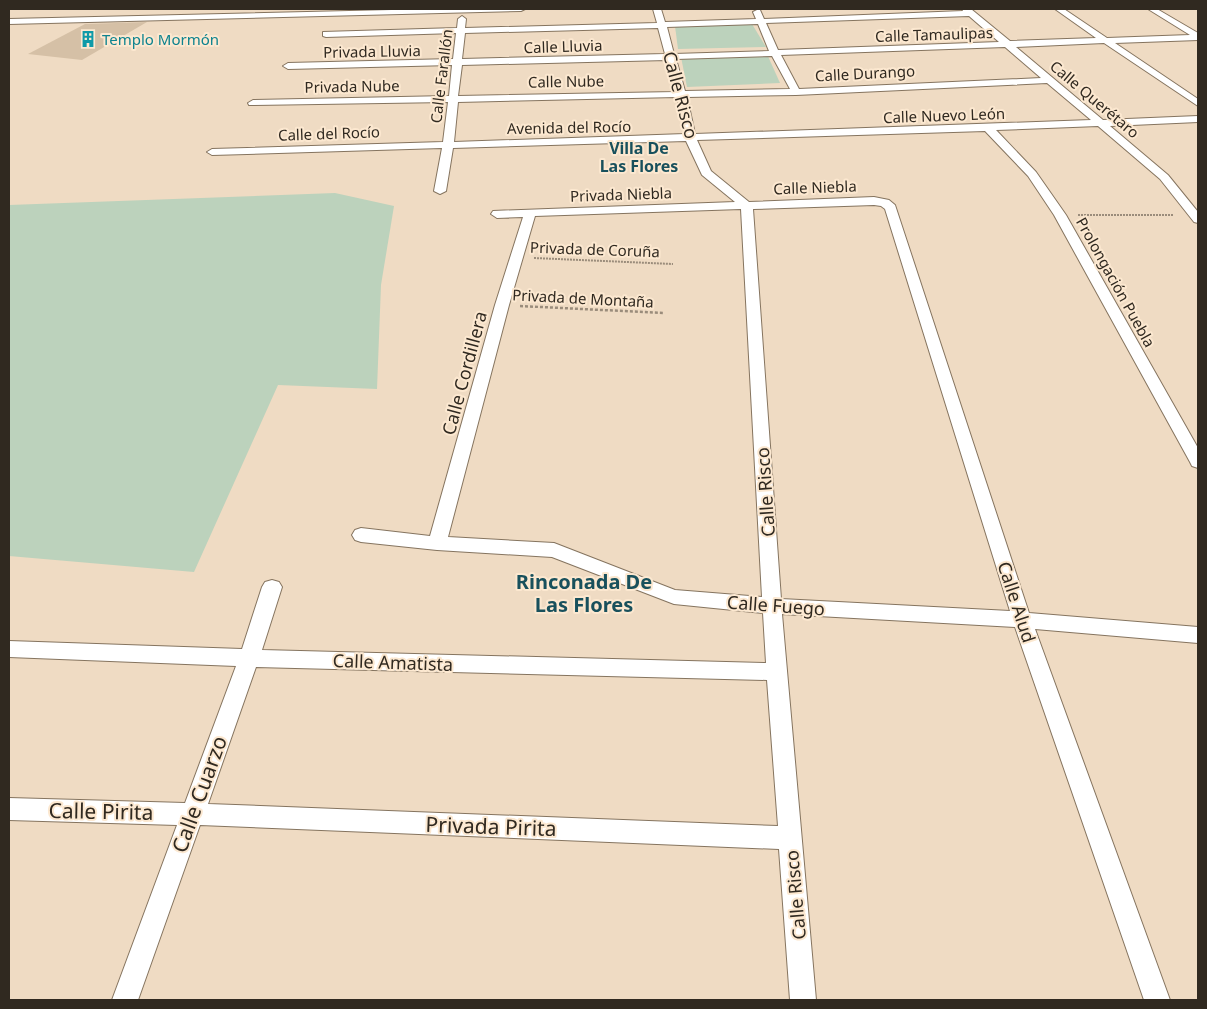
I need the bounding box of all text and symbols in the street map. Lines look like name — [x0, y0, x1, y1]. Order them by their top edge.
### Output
street label: Calle Tamaulipas — [875, 22, 993, 46]
street label: Calle Farallón — [425, 28, 457, 124]
building icon: Templo Mormón — [78, 29, 98, 49]
place label: Templo Mormón — [102, 29, 219, 49]
street label: Calle Lluvia — [523, 35, 603, 57]
street label: Privada Lluvia — [323, 40, 421, 62]
street label: Calle Risco — [658, 49, 704, 141]
street label: Calle Querétaro — [1046, 56, 1144, 142]
street label: Calle Durango — [814, 60, 916, 86]
street label: Calle Nube — [528, 70, 604, 92]
street label: Privada Nube — [304, 75, 400, 97]
street label: Calle Nuevo León — [883, 103, 1005, 127]
street label: Avenida del Rocío — [507, 116, 631, 138]
street label: Calle del Rocío — [278, 121, 380, 145]
district label: Villa De Las Flores — [600, 137, 678, 177]
street label: Calle Niebla — [773, 176, 857, 198]
street label: Privada Niebla — [570, 182, 672, 206]
street label: Prolongación Puebla — [1072, 214, 1160, 350]
street label: Privada de Coruña — [530, 237, 660, 261]
street label: Privada de Montaña — [512, 284, 654, 312]
street label: Calle Cordillera — [436, 308, 492, 438]
street label: Calle Risco — [750, 446, 780, 538]
street label: Calle Alud — [993, 558, 1041, 646]
district label: Rinconada De Las Flores — [516, 568, 652, 618]
street label: Calle Fuego — [726, 590, 826, 620]
street label: Calle Amatista — [332, 648, 454, 676]
street label: Calle Cuarzo — [165, 732, 233, 856]
street label: Calle Pirita — [48, 796, 154, 826]
street label: Privada Pirita — [425, 810, 557, 842]
street label: Calle Risco — [779, 849, 811, 941]

